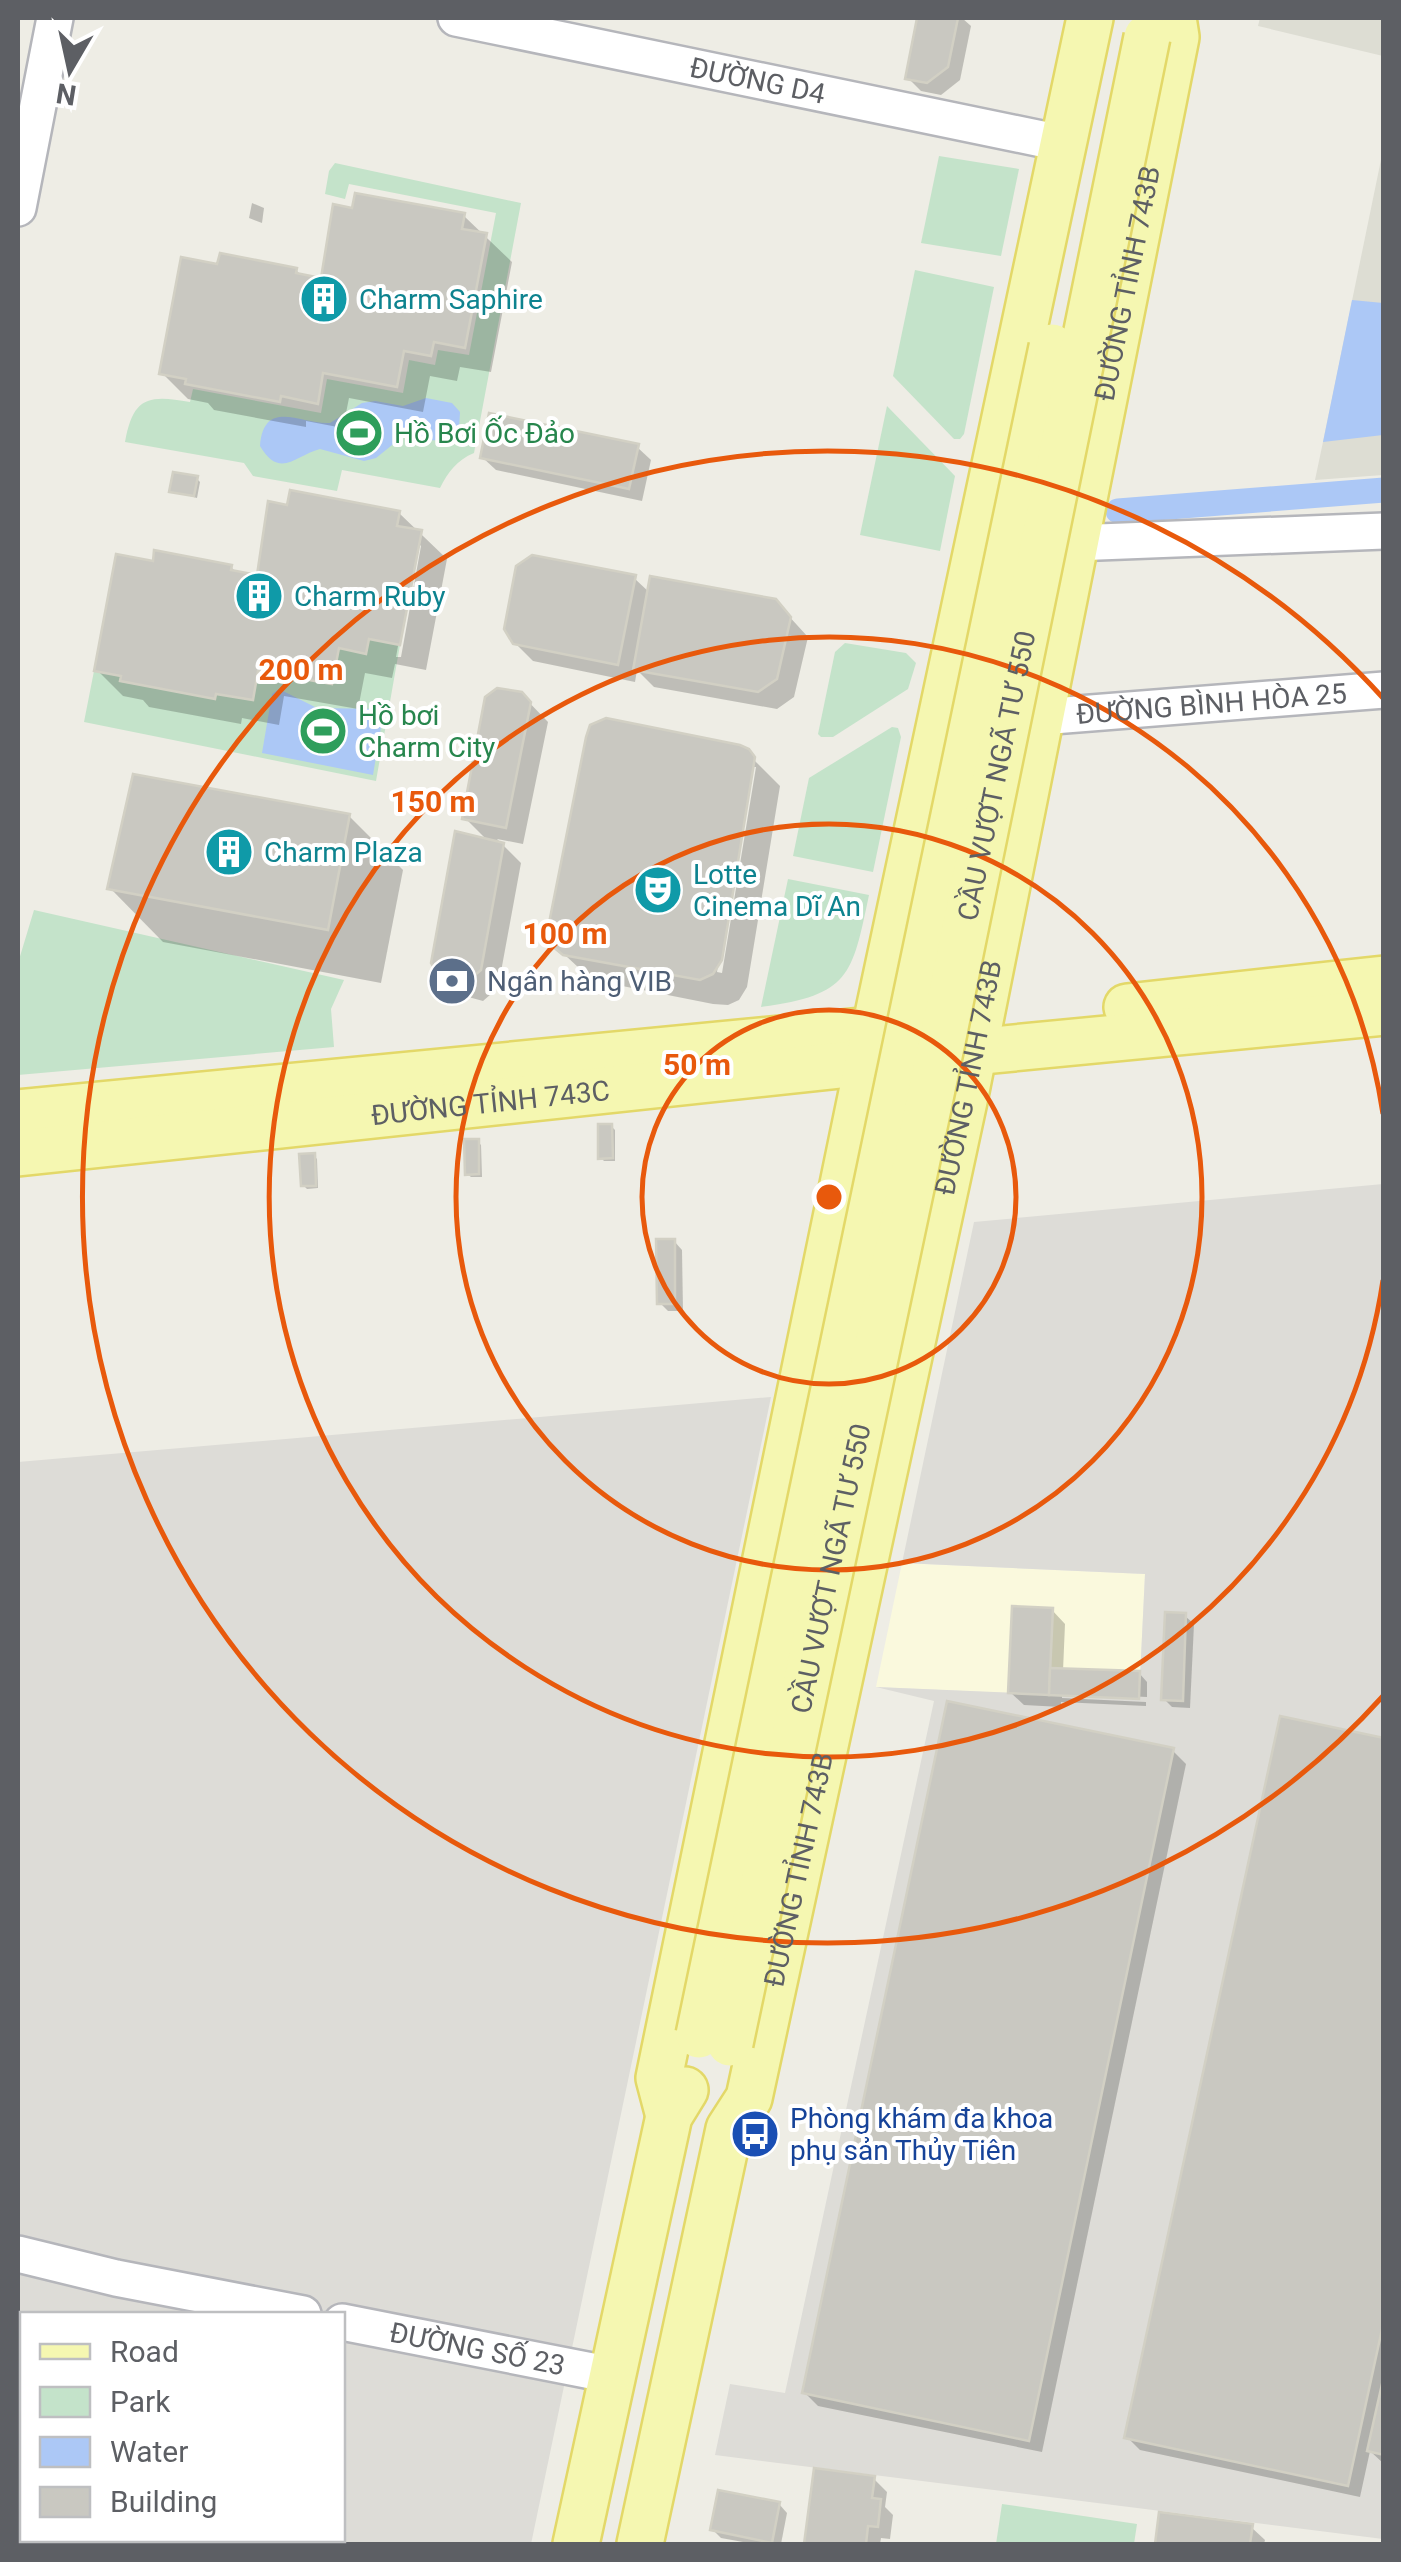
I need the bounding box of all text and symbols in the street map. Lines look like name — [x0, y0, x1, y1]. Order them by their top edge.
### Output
north arrow — [20, 20, 120, 120]
street label: ĐƯỜNG D4 — [687, 51, 829, 111]
text: N — [54, 76, 79, 112]
street label: ĐƯỜNG TỈNH 743B — [1088, 163, 1167, 404]
building icon: Charm Saphire — [298, 273, 350, 325]
place label: Charm Saphire — [359, 283, 543, 316]
sports icon: Hồ Bơi Ốc Đảo — [333, 407, 385, 459]
place label: Hồ Bơi Ốc Đảo — [394, 415, 575, 450]
building icon: Charm Ruby — [233, 570, 285, 622]
place label: Charm Ruby — [294, 580, 445, 613]
street label: CẦU VƯỢT NGÃ TƯ 550 — [951, 628, 1042, 924]
text: 200 m — [258, 652, 344, 687]
street label: ĐƯỜNG BÌNH HÒA 25 — [1075, 677, 1348, 731]
place label: Hồ bơi Charm City — [358, 699, 495, 764]
sports icon: Hồ bơi Charm City — [297, 705, 349, 757]
text: 150 m — [390, 784, 476, 819]
building icon: Charm Plaza — [203, 826, 255, 878]
place label: Charm Plaza — [264, 836, 423, 869]
place label: Lotte Cinema Dĩ An — [693, 858, 861, 923]
theatre icon: Lotte Cinema Dĩ An — [632, 864, 684, 916]
text: 100 m — [522, 916, 608, 951]
bank icon: Ngân hàng VIB — [426, 955, 478, 1007]
street label: ĐƯỜNG TỈNH 743B — [928, 957, 1009, 1198]
place label: Ngân hàng VIB — [487, 965, 672, 998]
text: 50 m — [663, 1047, 731, 1082]
street label: ĐƯỜNG TỈNH 743C — [369, 1074, 611, 1132]
centre of rings — [811, 1179, 847, 1215]
street label: CẦU VƯỢT NGÃ TƯ 550 — [784, 1421, 878, 1716]
street label: ĐƯỜNG TỈNH 743B — [757, 1749, 840, 1990]
place label: Phòng khám đa khoa phụ sản Thủy Tiên — [790, 2102, 1053, 2167]
bus stop icon: Phòng khám đa khoa phụ sản Thủy Tiên — [729, 2108, 781, 2160]
legend — [20, 2312, 345, 2542]
street label: ĐƯỜNG SỐ 23 — [387, 2316, 568, 2382]
text: Road — [110, 2334, 179, 2369]
text: Park — [110, 2384, 171, 2419]
text: Water — [110, 2434, 188, 2469]
text: Building — [110, 2484, 217, 2519]

